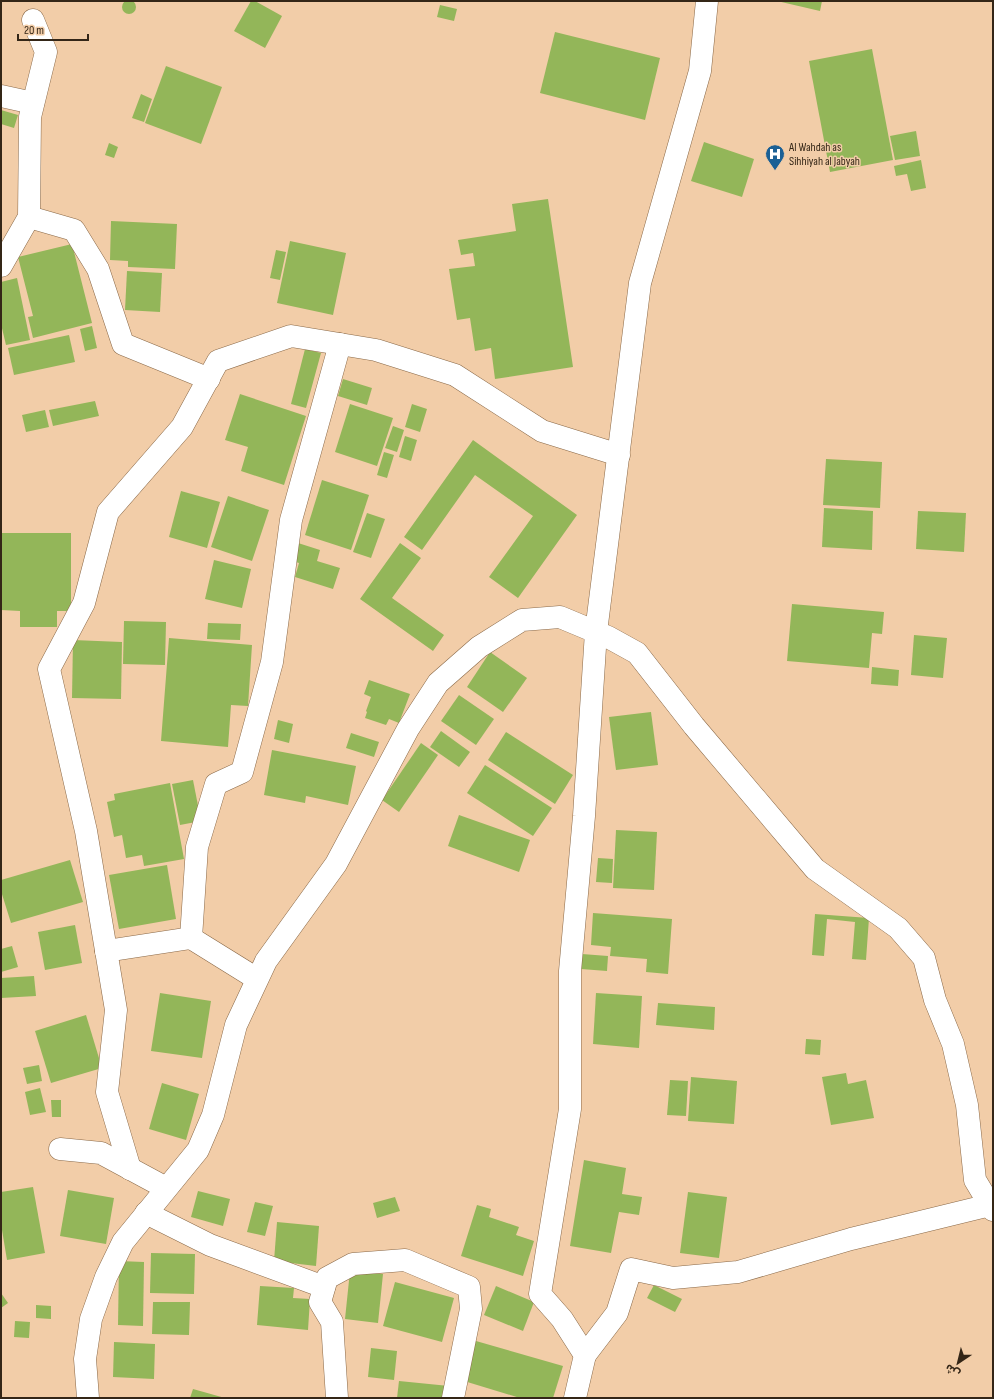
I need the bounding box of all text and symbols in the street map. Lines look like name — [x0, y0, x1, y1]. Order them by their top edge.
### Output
scale bar — [18, 16, 88, 42]
text: 20 m — [24, 23, 44, 38]
place label: Al Wahdah as Sihhiyah al Jabyah — [788, 140, 860, 169]
hospital icon: Al Wahdah as Sihhiyah al Jabyah — [764, 143, 786, 171]
north arrow — [938, 1343, 978, 1383]
text: ش — [943, 1361, 962, 1380]

